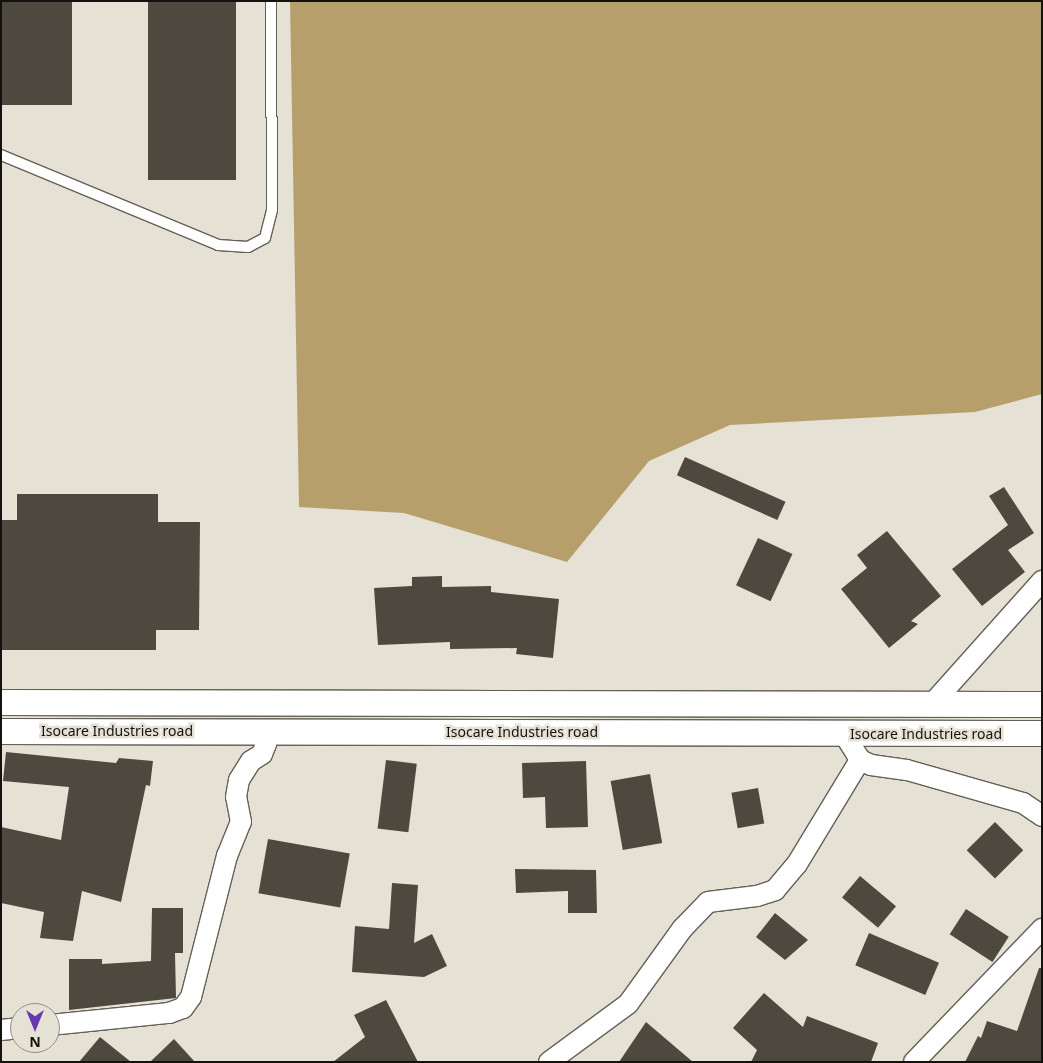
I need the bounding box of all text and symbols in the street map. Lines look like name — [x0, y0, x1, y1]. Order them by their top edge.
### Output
street label: Isocare Industries road — [41, 723, 193, 739]
street label: Isocare Industries road — [446, 724, 598, 740]
street label: Isocare Industries road — [850, 726, 1002, 742]
north arrow — [10, 1003, 60, 1053]
text: N — [29, 1033, 41, 1052]

